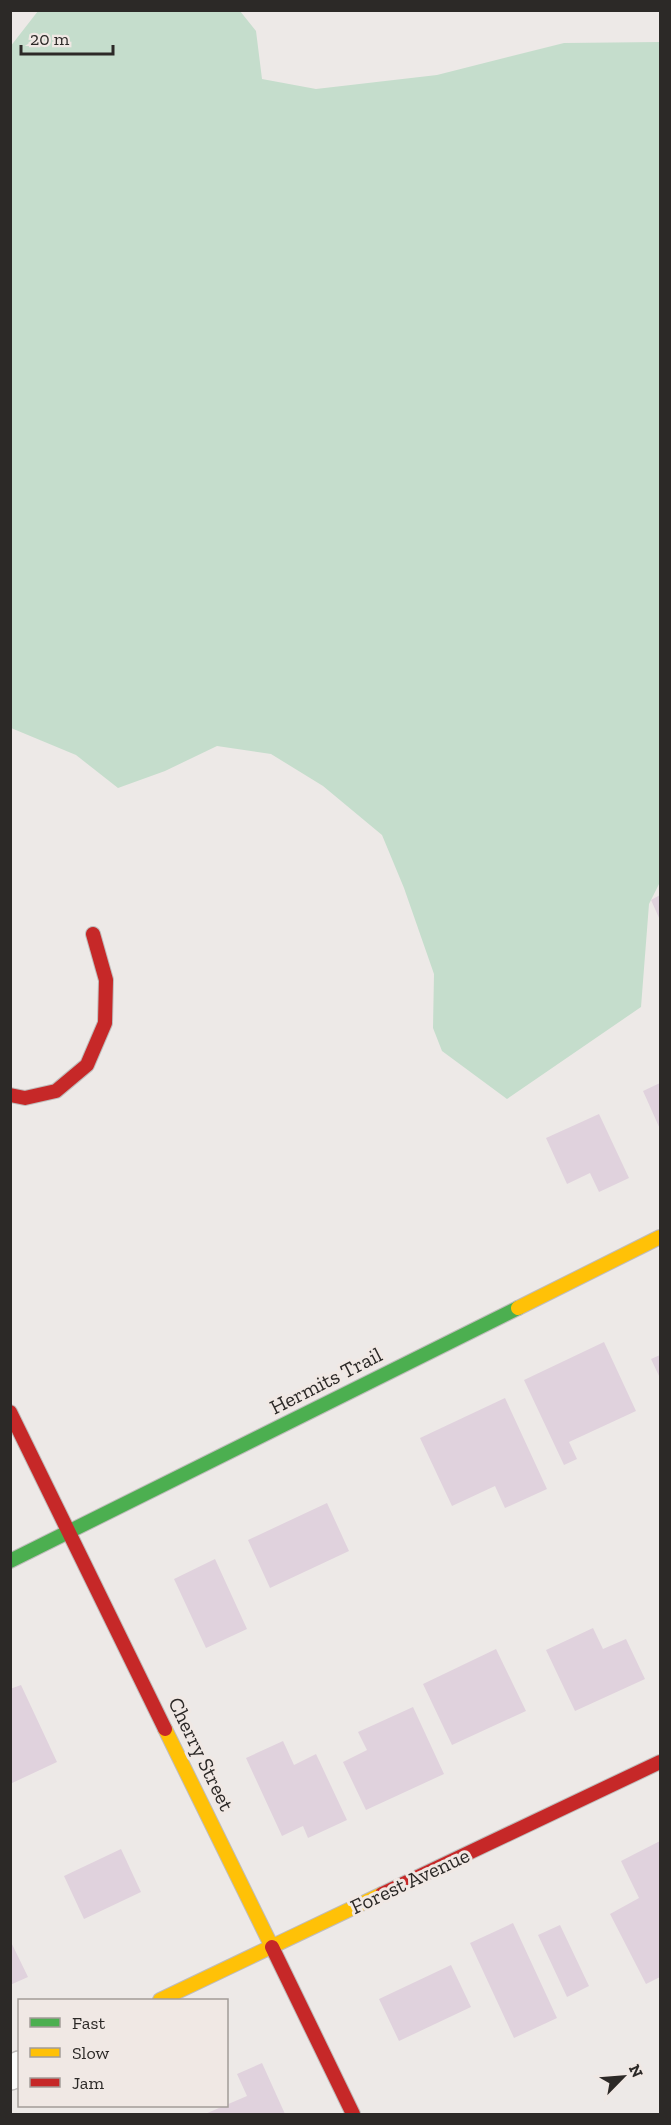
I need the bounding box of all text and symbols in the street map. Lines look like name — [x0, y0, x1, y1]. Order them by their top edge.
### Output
scale bar — [21, 18, 112, 56]
text: 20 m — [30, 28, 70, 50]
street label: Hermits Trail — [265, 1341, 386, 1420]
street label: Cherry Street — [163, 1693, 240, 1815]
street label: Forest Avenue — [346, 1842, 473, 1919]
legend — [18, 1999, 228, 2107]
text: Fast — [72, 2012, 105, 2034]
text: Slow — [72, 2042, 109, 2064]
north arrow — [593, 2047, 653, 2107]
text: N — [625, 2061, 647, 2080]
text: Jam — [72, 2072, 104, 2094]

